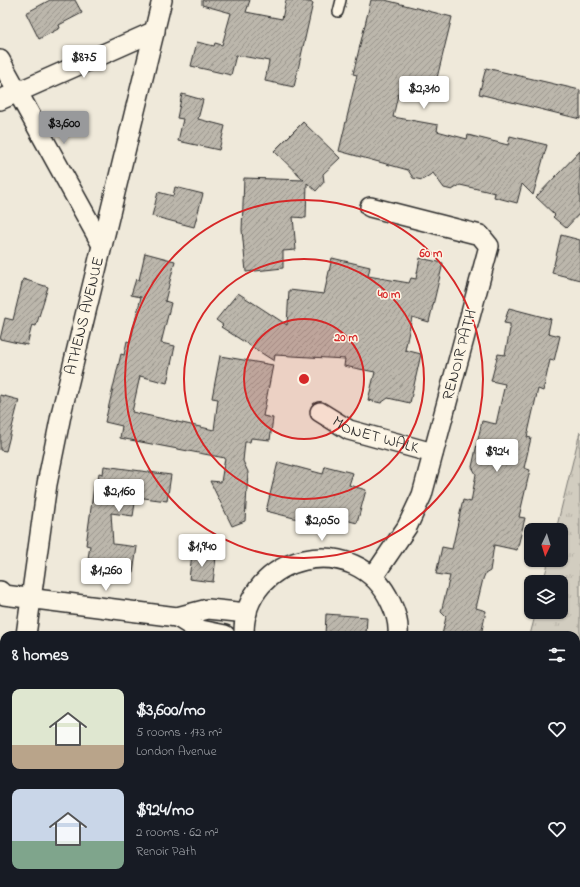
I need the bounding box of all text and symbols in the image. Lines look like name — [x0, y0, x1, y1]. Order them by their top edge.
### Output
pin: $875 — [60, 45, 108, 79]
text: $875 — [71, 48, 97, 67]
pin: $2,310 — [391, 76, 457, 110]
text: $2,310 — [408, 79, 440, 98]
pin: $3,600 — [31, 111, 97, 145]
text: $3,600 — [48, 114, 80, 133]
text: 60 m — [419, 245, 443, 263]
street label: ATHENS AVENUE — [59, 254, 111, 377]
text: 40 m — [377, 286, 401, 304]
street label: RENOIR PATH — [436, 307, 484, 403]
text: 20 m — [333, 329, 358, 347]
centre of rings — [297, 372, 311, 386]
street label: MONET WALK — [327, 410, 422, 461]
pin: $924 — [473, 439, 521, 473]
text: $924 — [485, 442, 509, 461]
pin: $2,160 — [86, 479, 152, 513]
text: $2,160 — [103, 482, 135, 501]
pin: $2,050 — [289, 508, 355, 542]
text: $2,050 — [304, 511, 340, 530]
north arrow — [524, 523, 568, 567]
map controls — [524, 523, 568, 619]
pin: $1,940 — [169, 534, 235, 568]
text: $1,940 — [187, 537, 217, 556]
pin: $1,260 — [73, 558, 139, 592]
text: $1,260 — [90, 561, 122, 580]
button: layers — [524, 575, 568, 619]
text: 8 homes — [12, 643, 69, 668]
icon: filters — [546, 644, 568, 666]
text: $3,600/mo — [136, 698, 206, 723]
icon: home — [44, 705, 92, 753]
icon: heart — [546, 718, 568, 740]
text: 5 rooms · 173 m² — [136, 723, 222, 742]
text: London Avenue — [136, 742, 217, 761]
text: $924/mo — [136, 798, 194, 823]
icon: home — [44, 805, 92, 853]
icon: heart — [546, 818, 568, 840]
text: 2 rooms · 62 m² — [136, 823, 219, 842]
text: Renoir Path — [136, 842, 196, 861]

